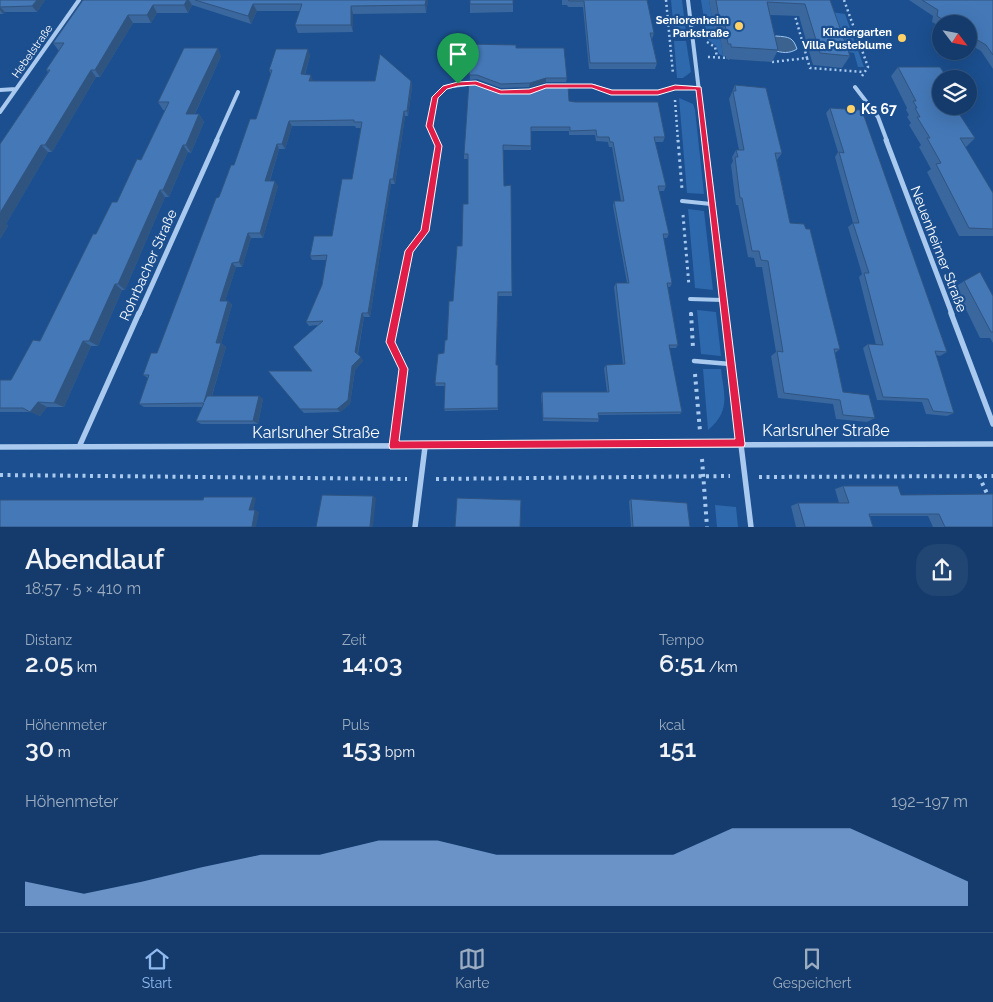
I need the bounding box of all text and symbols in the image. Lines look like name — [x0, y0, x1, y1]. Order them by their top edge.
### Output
place label: Seniorenheim Parkstraße — [656, 14, 729, 40]
north arrow — [932, 15, 978, 60]
map controls — [932, 15, 977, 115]
marker: Seniorenheim Parkstraße — [733, 20, 745, 32]
street label: Hebelstraße — [9, 22, 56, 80]
place label: Kindergarten Villa Pusteblume — [802, 26, 892, 52]
marker: Kindergarten Villa Pusteblume — [896, 32, 908, 44]
pin — [437, 33, 479, 84]
icon: arrive — [444, 40, 472, 68]
button: layers — [932, 70, 977, 115]
place label: Ks 67 — [861, 101, 897, 117]
marker: Ks 67 — [845, 103, 857, 115]
street label: Neuenheimer Straße — [908, 184, 970, 314]
street label: Rohrbacher Straße — [116, 207, 180, 323]
street label: Karlsruher Straße — [762, 421, 890, 440]
street label: Karlsruher Straße — [252, 423, 380, 442]
text: Abendlauf — [25, 543, 164, 576]
button: share — [916, 544, 968, 596]
text: 18:57 · 5 × 410 m — [25, 579, 141, 598]
text: Distanz — [25, 632, 72, 648]
text: Zeit — [342, 632, 367, 648]
text: Tempo — [659, 632, 704, 648]
text: 2.05 — [25, 648, 73, 678]
text: 14:03 — [342, 648, 403, 678]
text: 6:51 — [659, 648, 705, 678]
text: km — [73, 659, 97, 675]
text: /km — [705, 659, 738, 675]
text: Höhenmeter — [25, 717, 107, 733]
text: Puls — [342, 717, 370, 733]
text: kcal — [659, 717, 685, 733]
text: 30 — [25, 733, 54, 763]
text: 153 — [342, 733, 381, 763]
text: 151 — [659, 733, 696, 763]
text: m — [54, 744, 71, 760]
text: bpm — [381, 744, 415, 760]
text: Höhenmeter — [25, 792, 119, 811]
text: 192–197 m — [891, 792, 968, 811]
tab: Start — [142, 945, 172, 991]
tab: Karte — [455, 945, 490, 991]
tab: Gespeichert — [773, 945, 851, 991]

